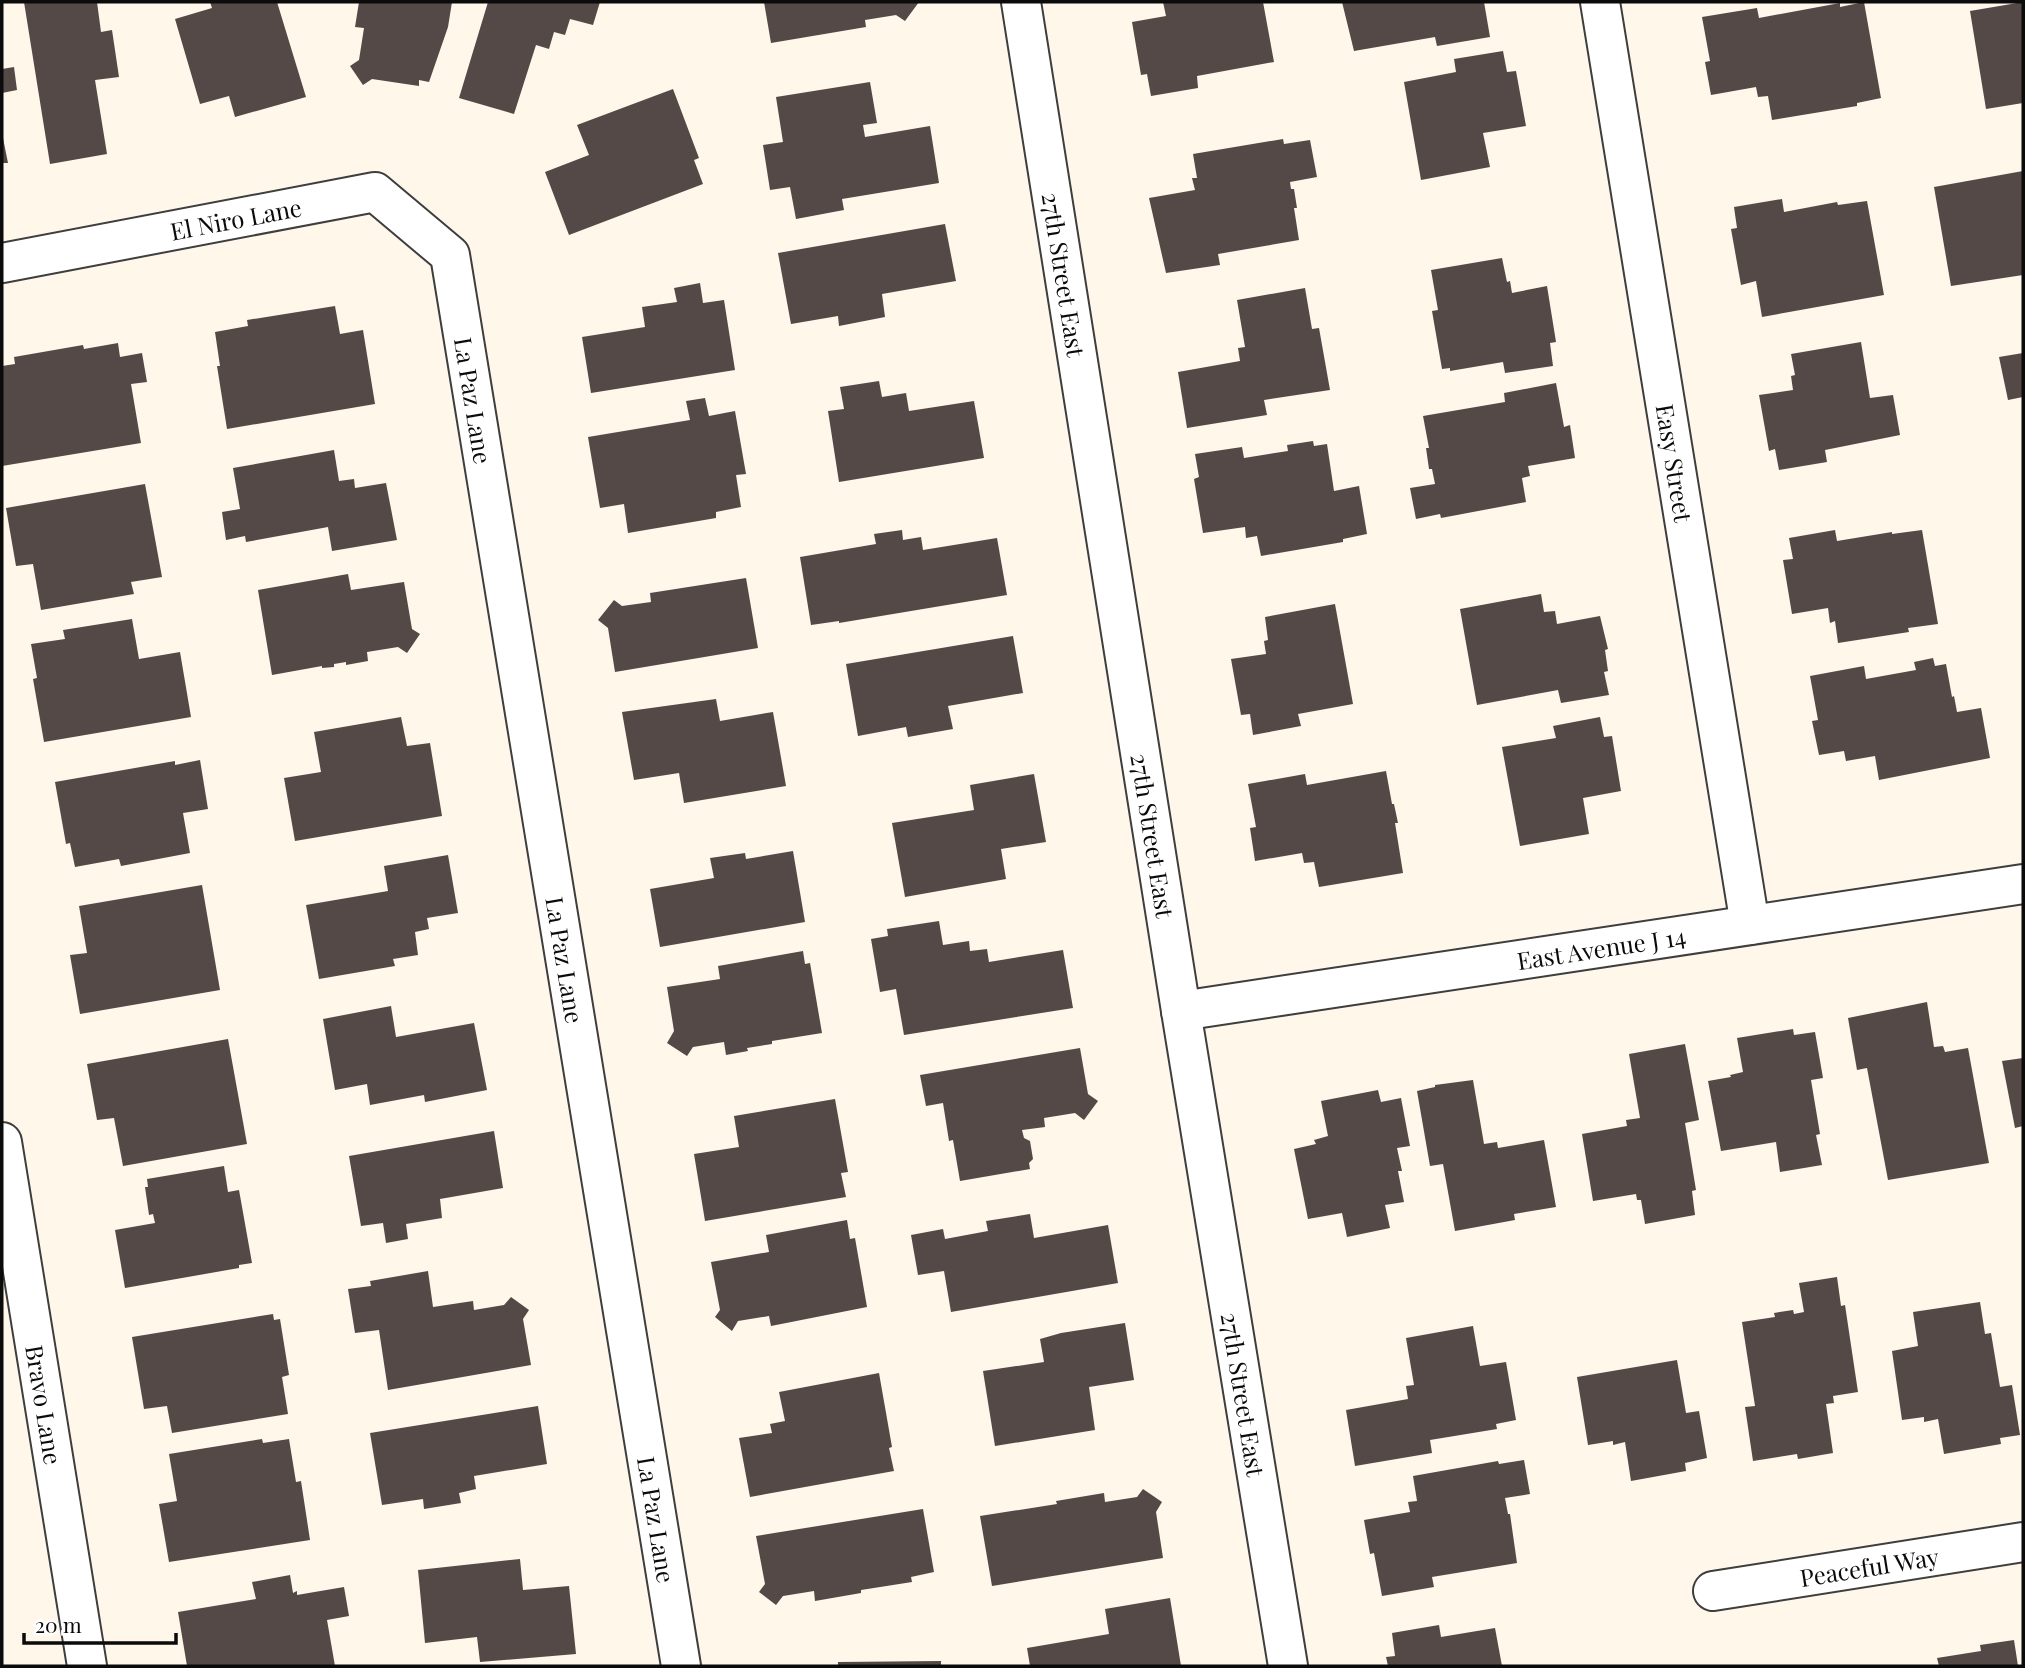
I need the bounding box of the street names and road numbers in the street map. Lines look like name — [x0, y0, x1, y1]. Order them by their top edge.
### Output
street label: El Niro Lane — [167, 190, 304, 247]
street label: 27th Street East — [1035, 190, 1093, 359]
street label: La Paz Lane — [448, 335, 500, 466]
street label: Easy Street — [1650, 402, 1700, 525]
street label: 27th Street East — [1124, 751, 1182, 920]
street label: La Paz Lane — [539, 894, 592, 1026]
street label: East Avenue J 14 — [1515, 919, 1688, 976]
street label: 27th Street East — [1214, 1310, 1273, 1479]
street label: Bravo Lane — [19, 1342, 70, 1467]
street label: La Paz Lane — [631, 1454, 683, 1585]
street label: Peaceful Way — [1797, 1540, 1941, 1593]

